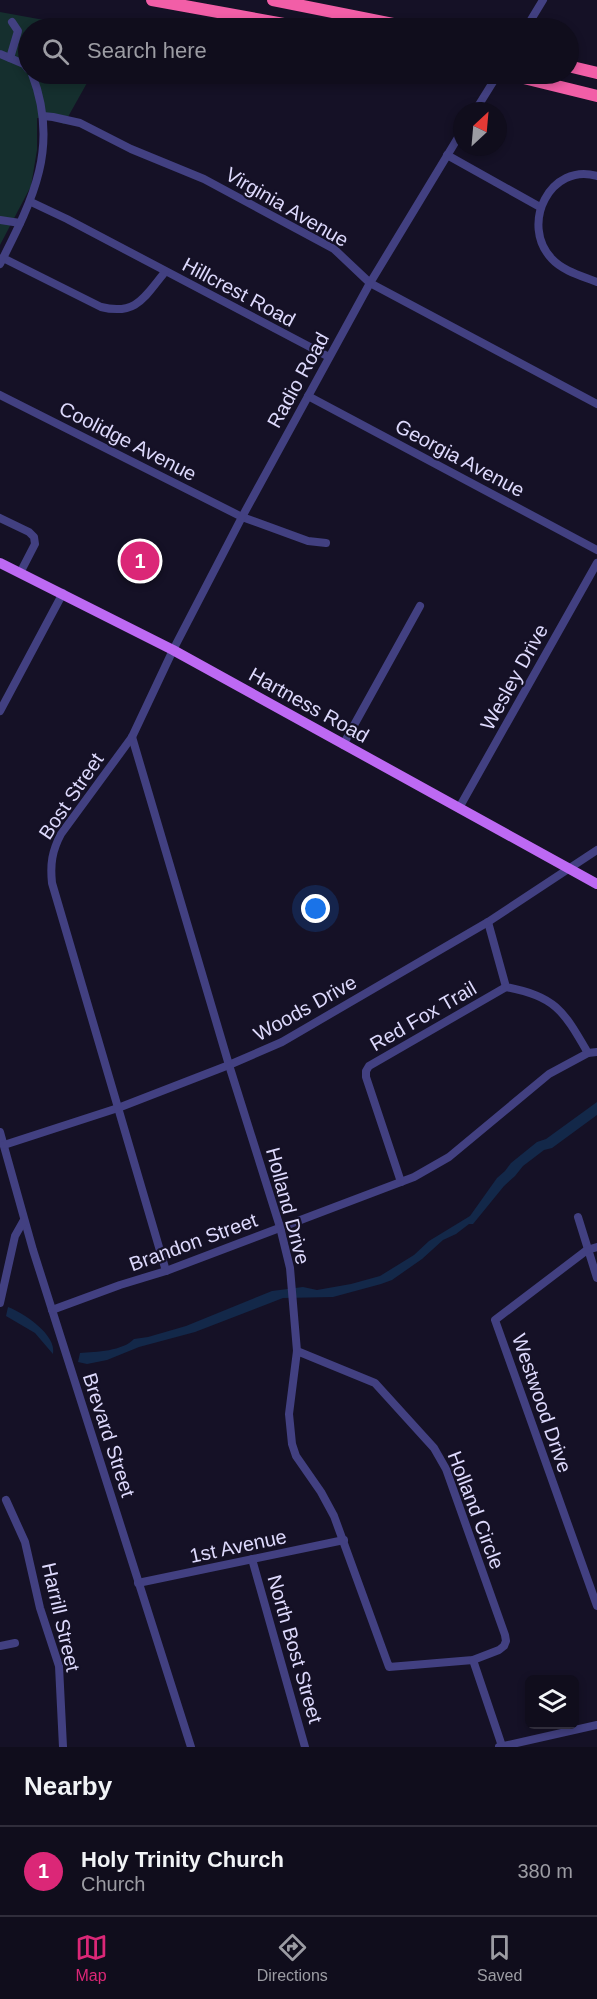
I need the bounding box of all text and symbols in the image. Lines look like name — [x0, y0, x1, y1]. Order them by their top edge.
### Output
search box — [18, 18, 579, 84]
icon: search — [39, 35, 72, 68]
text: Search here — [87, 38, 207, 63]
north arrow — [453, 102, 507, 156]
street label: Virginia Avenue — [222, 163, 352, 251]
street label: Hillcrest Road — [179, 253, 299, 331]
street label: Radio Road — [263, 328, 333, 432]
street label: Coolidge Avenue — [56, 397, 200, 485]
street label: Georgia Avenue — [392, 415, 528, 501]
pin: 1 — [120, 538, 160, 584]
street label: Wesley Drive — [476, 620, 552, 734]
street label: Hartness Road — [245, 663, 373, 747]
street label: Bost Street — [34, 748, 108, 843]
your location — [301, 894, 330, 923]
street label: Woods Drive — [250, 971, 360, 1045]
street label: Red Fox Trail — [366, 977, 480, 1055]
street label: Holland Drive — [262, 1145, 314, 1267]
street label: Brandon Street — [126, 1209, 260, 1275]
street label: Westwood Drive — [508, 1331, 576, 1475]
street label: Brevard Street — [79, 1370, 140, 1500]
street label: Holland Circle — [443, 1448, 509, 1572]
street label: 1st Avenue — [187, 1525, 289, 1567]
street label: Harrill Street — [38, 1560, 84, 1674]
street label: North Bost Street — [263, 1572, 327, 1726]
map controls — [525, 1675, 579, 1729]
button: layers — [525, 1675, 579, 1729]
text: Nearby — [24, 1771, 112, 1801]
text: Holy Trinity Church — [81, 1847, 284, 1872]
text: 1 — [38, 1860, 49, 1882]
text: 380 m — [517, 1860, 573, 1882]
text: Church — [81, 1873, 145, 1895]
tab: Map — [75, 1931, 108, 1985]
tab: Directions — [257, 1931, 328, 1985]
tab: Saved — [477, 1931, 522, 1985]

